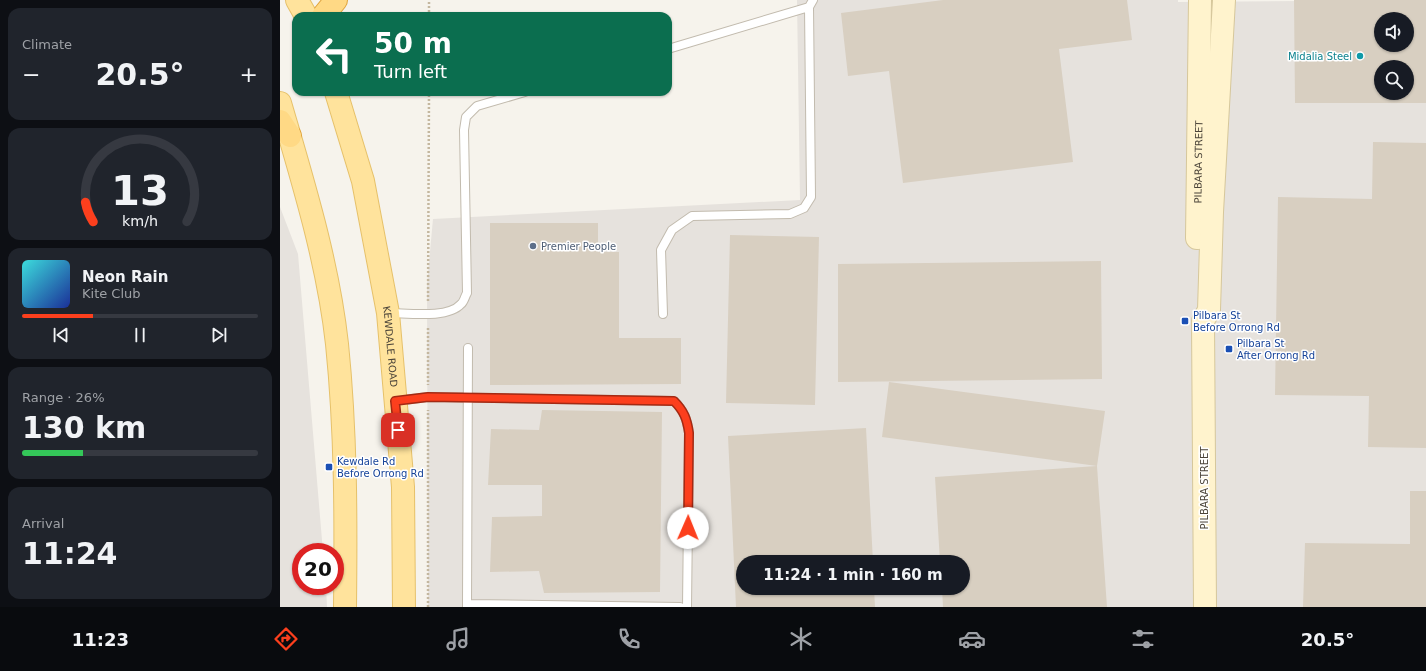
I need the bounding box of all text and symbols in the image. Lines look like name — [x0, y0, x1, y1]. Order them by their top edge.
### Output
map controls — [1374, 12, 1414, 100]
button: sound — [1374, 12, 1414, 52]
text: 50 m — [374, 27, 452, 60]
icon: left — [308, 28, 360, 80]
text: Climate — [22, 37, 72, 52]
place label: Midalia Steel — [1288, 51, 1352, 62]
marker: Midalia Steel — [1355, 51, 1365, 61]
text: 20.5° — [95, 57, 185, 92]
button: search — [1374, 60, 1414, 100]
text: Turn left — [374, 61, 447, 82]
text: − — [22, 62, 40, 87]
text: + — [240, 62, 258, 87]
street label: PILBARA STREET — [1192, 120, 1204, 204]
text: 13 — [111, 165, 169, 214]
text: km/h — [122, 212, 158, 228]
marker: Premier People — [528, 241, 538, 251]
place label: Premier People — [541, 241, 616, 252]
text: Neon Rain — [82, 268, 168, 286]
text: Kite Club — [82, 286, 141, 301]
street label: KEWDALE ROAD — [381, 305, 400, 388]
place label: Pilbara St Before Orrong Rd — [1193, 310, 1280, 333]
marker: Pilbara St Before Orrong Rd — [1180, 316, 1190, 326]
icon: previous — [50, 324, 72, 346]
icon: pause — [129, 324, 151, 346]
icon: next — [208, 324, 230, 346]
place label: Pilbara St After Orrong Rd — [1237, 338, 1315, 361]
marker: Pilbara St After Orrong Rd — [1224, 344, 1234, 354]
text: Range · 26% — [22, 390, 105, 405]
text: 130 km — [22, 410, 146, 445]
pin — [381, 413, 415, 447]
icon: arrive — [387, 419, 409, 441]
street label: PILBARA STREET — [1199, 446, 1210, 529]
place label: Kewdale Rd Before Orrong Rd — [337, 456, 424, 479]
marker: Kewdale Rd Before Orrong Rd — [324, 462, 334, 472]
position arrow — [667, 507, 709, 549]
text: Arrival — [22, 516, 64, 531]
text: 11:24 — [22, 536, 118, 571]
speed limit sign: 20 — [292, 543, 344, 595]
text: 11:24 · 1 min · 160 m — [763, 566, 943, 584]
icon: directions — [272, 625, 300, 653]
icon: music — [444, 625, 472, 653]
icon: phone — [615, 625, 643, 653]
icon: climate — [787, 625, 815, 653]
icon: car — [958, 625, 986, 653]
icon: filters — [1129, 625, 1157, 653]
text: 11:23 — [72, 629, 129, 650]
text: 20.5° — [1301, 629, 1354, 650]

